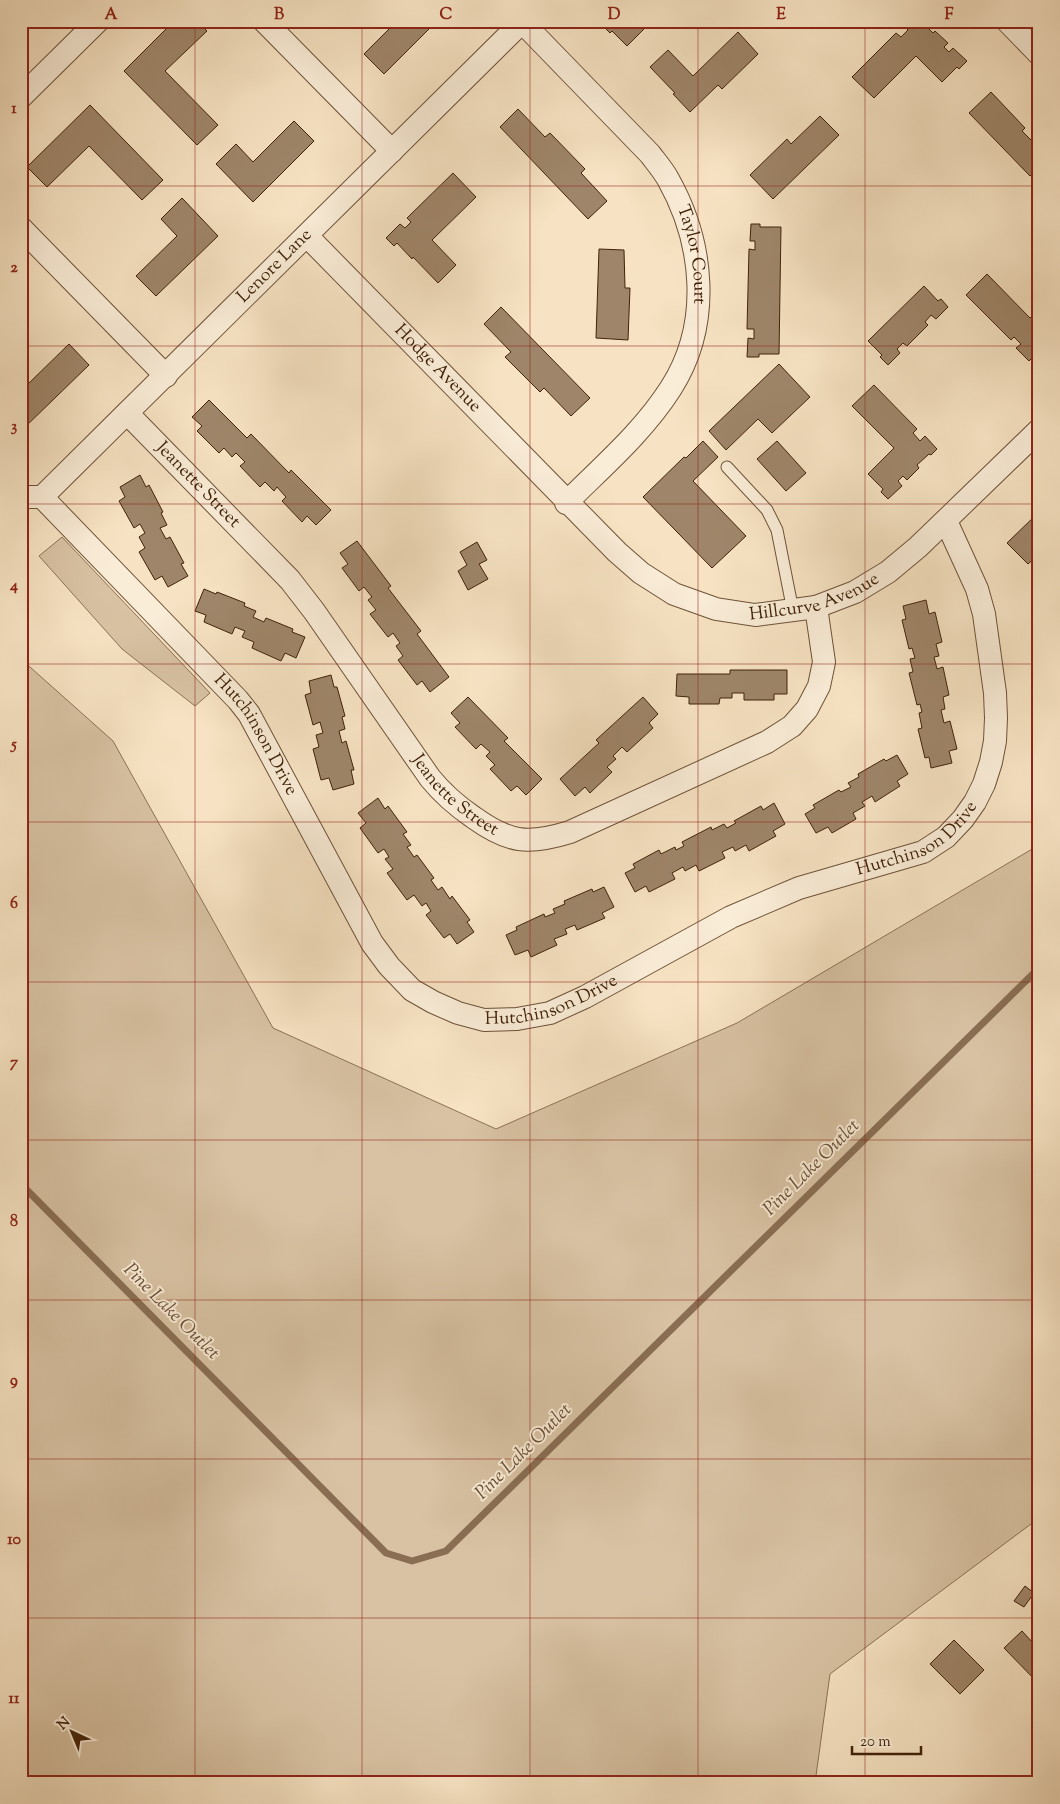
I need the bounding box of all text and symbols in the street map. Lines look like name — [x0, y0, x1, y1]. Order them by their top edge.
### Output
text: A — [105, 4, 118, 27]
text: B — [274, 4, 284, 27]
text: C — [440, 4, 453, 27]
text: D — [608, 4, 621, 27]
text: E — [776, 4, 786, 27]
text: F — [945, 4, 954, 27]
text: 1 — [11, 98, 17, 121]
street label: Taylor Court — [669, 201, 712, 305]
street label: Lenore Lane — [232, 223, 319, 310]
text: 2 — [10, 257, 18, 280]
street label: Hodge Avenue — [388, 319, 487, 419]
text: 3 — [11, 416, 18, 439]
street label: Jeanette Street — [149, 435, 246, 534]
street label: Hillcurve Avenue — [748, 567, 885, 629]
text: 4 — [9, 575, 18, 598]
street label: Hutchinson Drive — [207, 669, 304, 800]
text: 5 — [9, 734, 17, 757]
street label: Jeanette Street — [404, 749, 503, 843]
street label: Hutchinson Drive — [853, 796, 985, 884]
text: 6 — [10, 893, 18, 916]
street label: Hutchinson Drive — [484, 968, 623, 1033]
text: 7 — [10, 1052, 19, 1075]
water label: Pine Lake Outlet — [758, 1113, 867, 1222]
text: 8 — [10, 1211, 18, 1234]
water label: Pine Lake Outlet — [117, 1258, 226, 1367]
text: 9 — [10, 1370, 18, 1393]
water label: Pine Lake Outlet — [470, 1397, 579, 1506]
text: 10 — [7, 1529, 21, 1552]
text: 11 — [9, 1688, 20, 1711]
north arrow — [48, 1706, 98, 1756]
text: N — [53, 1713, 75, 1735]
scale bar — [852, 1724, 921, 1756]
text: 20 m — [860, 1732, 891, 1753]

